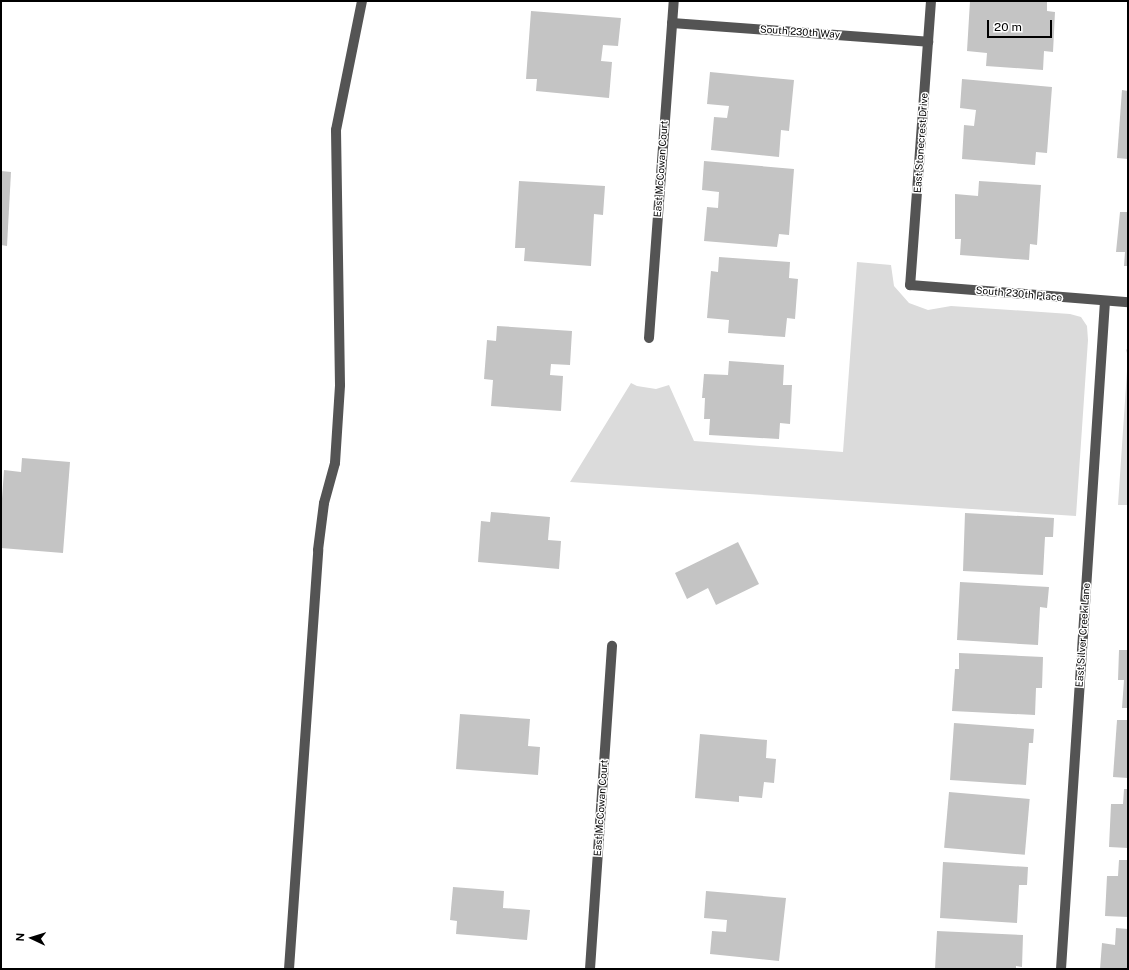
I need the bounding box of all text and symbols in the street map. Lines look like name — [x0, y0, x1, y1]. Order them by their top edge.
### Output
scale bar — [989, 12, 1054, 38]
text: 20 m — [994, 20, 1022, 34]
street label: South 230th Way — [759, 23, 841, 41]
street label: East Stonecrest Drive — [912, 93, 930, 193]
street label: East McCowan Court — [652, 120, 670, 218]
street label: South 230th Place — [975, 284, 1063, 304]
street label: East Silver Creek Lane — [1073, 582, 1093, 688]
street label: East McCowan Court — [592, 759, 610, 857]
north arrow — [12, 918, 52, 958]
text: N — [14, 932, 26, 942]

